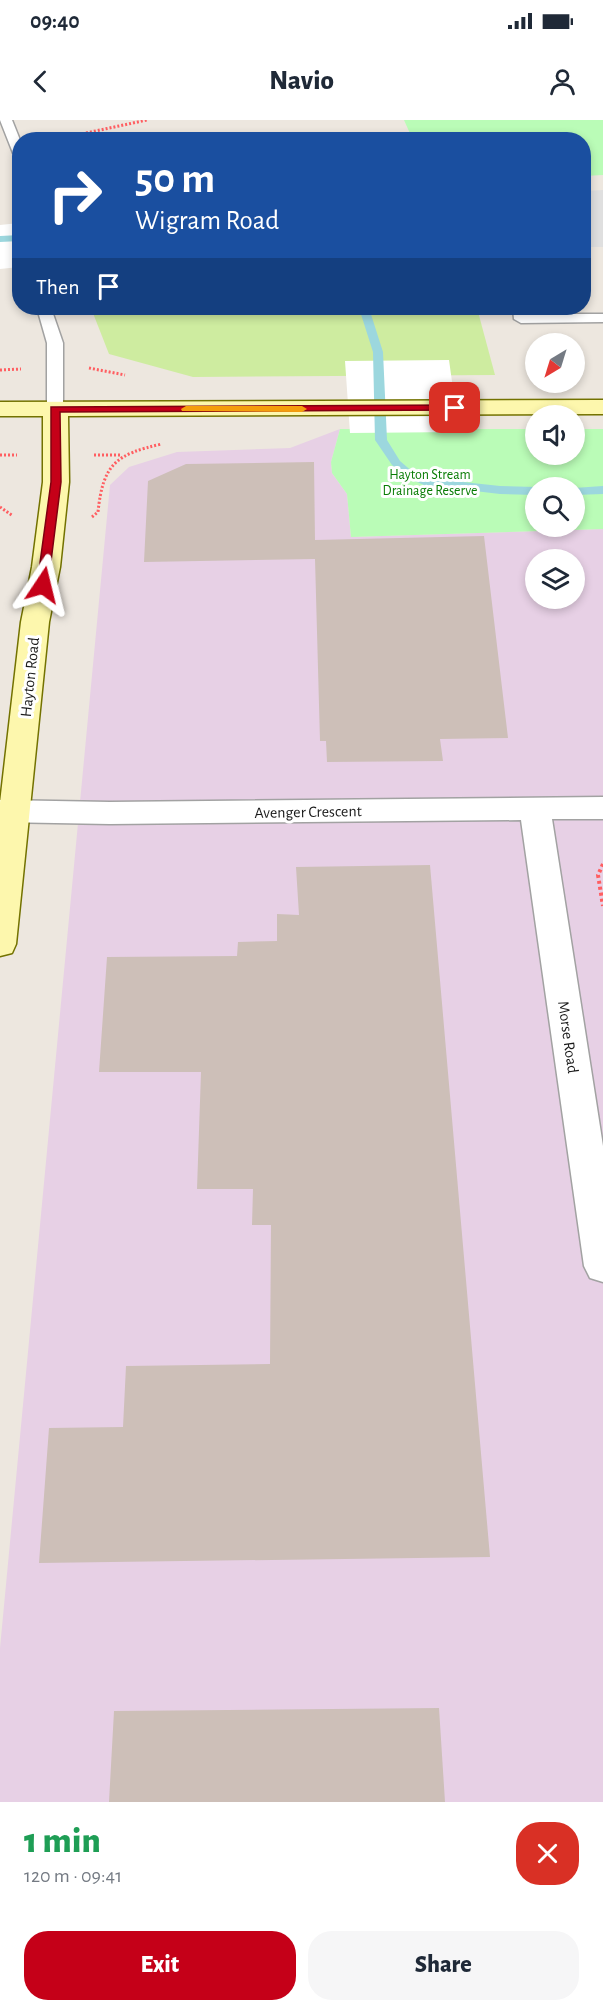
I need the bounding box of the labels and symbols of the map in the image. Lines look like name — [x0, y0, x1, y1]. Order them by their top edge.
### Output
north arrow — [525, 333, 585, 393]
pin — [429, 382, 480, 433]
park label: Hayton Stream Drainage Reserve — [383, 468, 477, 498]
position arrow — [11, 553, 75, 617]
street label: Hayton Road — [18, 637, 43, 718]
street label: Avenger Crescent — [254, 803, 362, 821]
street label: Morse Road — [555, 1000, 581, 1074]

